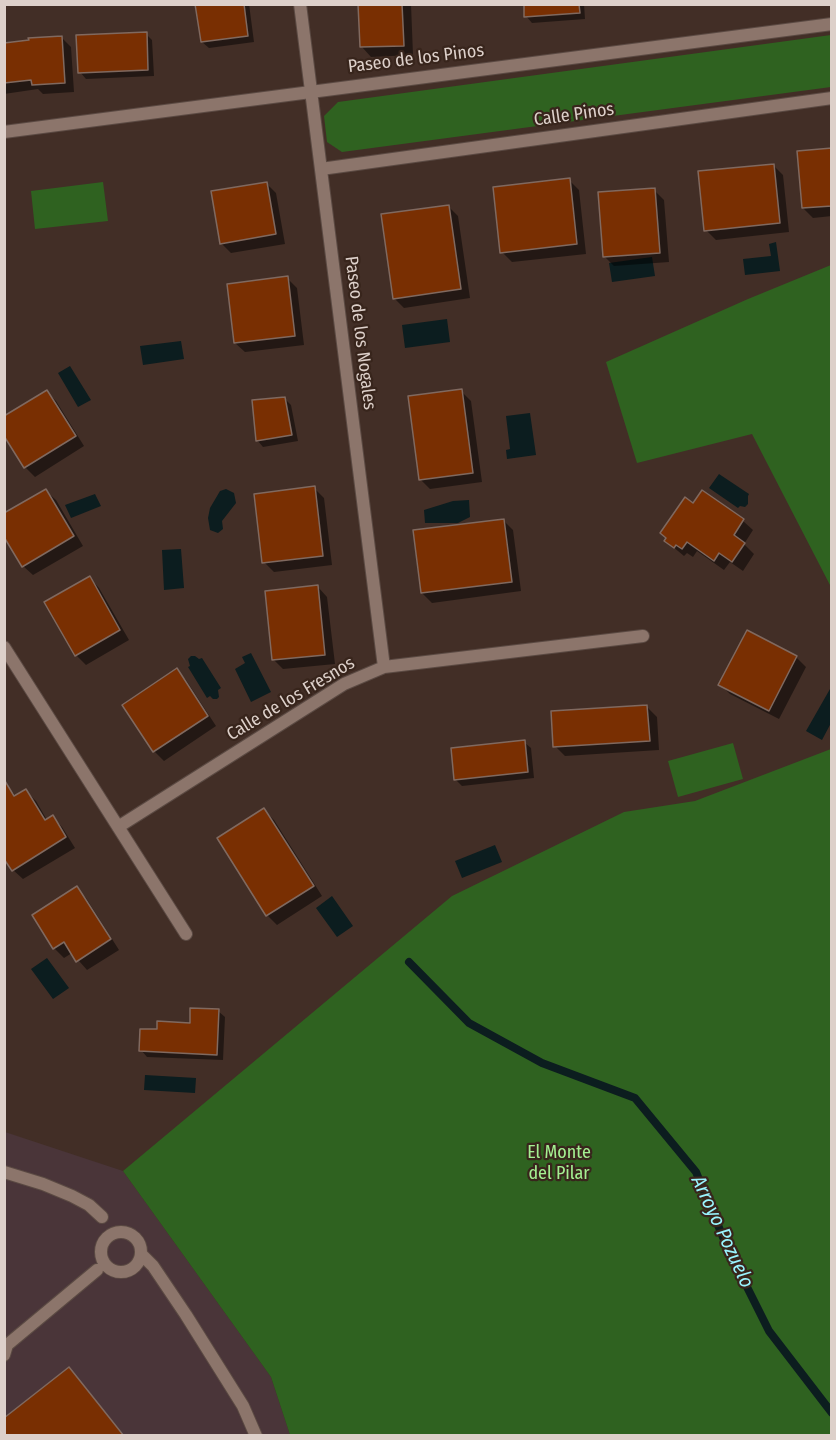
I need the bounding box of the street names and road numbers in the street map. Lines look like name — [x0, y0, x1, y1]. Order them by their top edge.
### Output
street label: Paseo de los Pinos — [347, 40, 485, 78]
street label: Calle Pinos — [533, 99, 615, 131]
street label: Paseo de los Nogales — [340, 255, 380, 411]
street label: Calle de los Fresnos — [223, 652, 359, 746]

